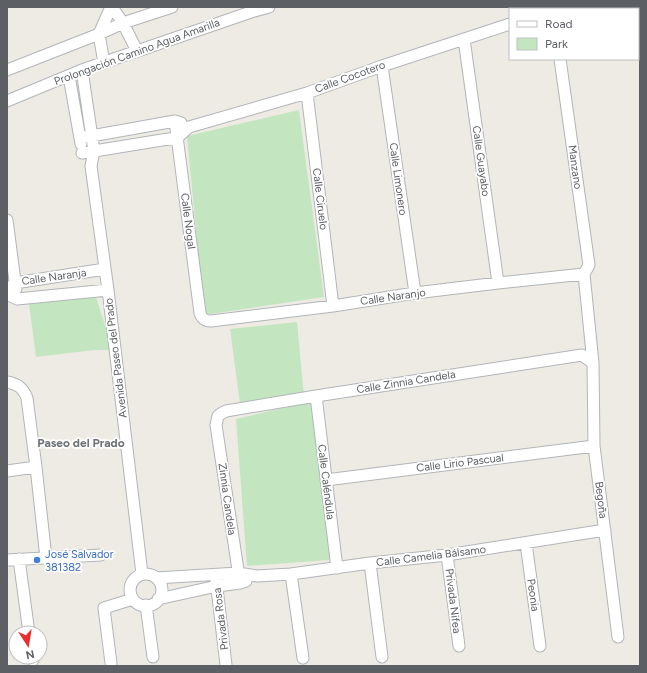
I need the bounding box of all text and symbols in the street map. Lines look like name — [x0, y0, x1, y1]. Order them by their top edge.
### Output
legend — [509, 8, 639, 60]
street label: Prolongación Camino Agua Amarilla — [52, 16, 222, 88]
text: Road — [545, 17, 573, 31]
text: Park — [545, 37, 568, 51]
street label: Calle Cocotero — [313, 58, 387, 96]
street label: Calle Guayabo — [470, 125, 492, 197]
street label: Calle Limonero — [386, 142, 410, 216]
street label: Manzano — [565, 144, 585, 190]
street label: Calle Ciruelo — [310, 167, 330, 231]
street label: Calle Nogal — [178, 192, 198, 250]
street label: Calle Naranja — [21, 266, 87, 288]
street label: Calle Naranjo — [359, 286, 427, 308]
street label: Avenida Paseo del Prado — [102, 297, 130, 419]
street label: Calle Zinnia Candela — [356, 368, 456, 396]
district label: Paseo del Prado — [37, 436, 125, 450]
street label: Calle Caléndula — [315, 444, 337, 520]
street label: Calle Lirio Pascual — [416, 451, 504, 475]
street label: Zinnia Candela — [215, 462, 239, 536]
street label: Begoña — [592, 481, 610, 519]
street label: Calle Camelia Bálsamo — [375, 543, 487, 569]
place label: José Salvador 381382 — [45, 548, 114, 574]
marker: José Salvador 381382 — [32, 555, 42, 565]
street label: Privada Nifea — [443, 568, 463, 634]
street label: Peonia — [524, 578, 542, 612]
street label: Privada Rosa — [211, 587, 231, 651]
north arrow — [8, 625, 48, 665]
text: N — [24, 647, 35, 662]

